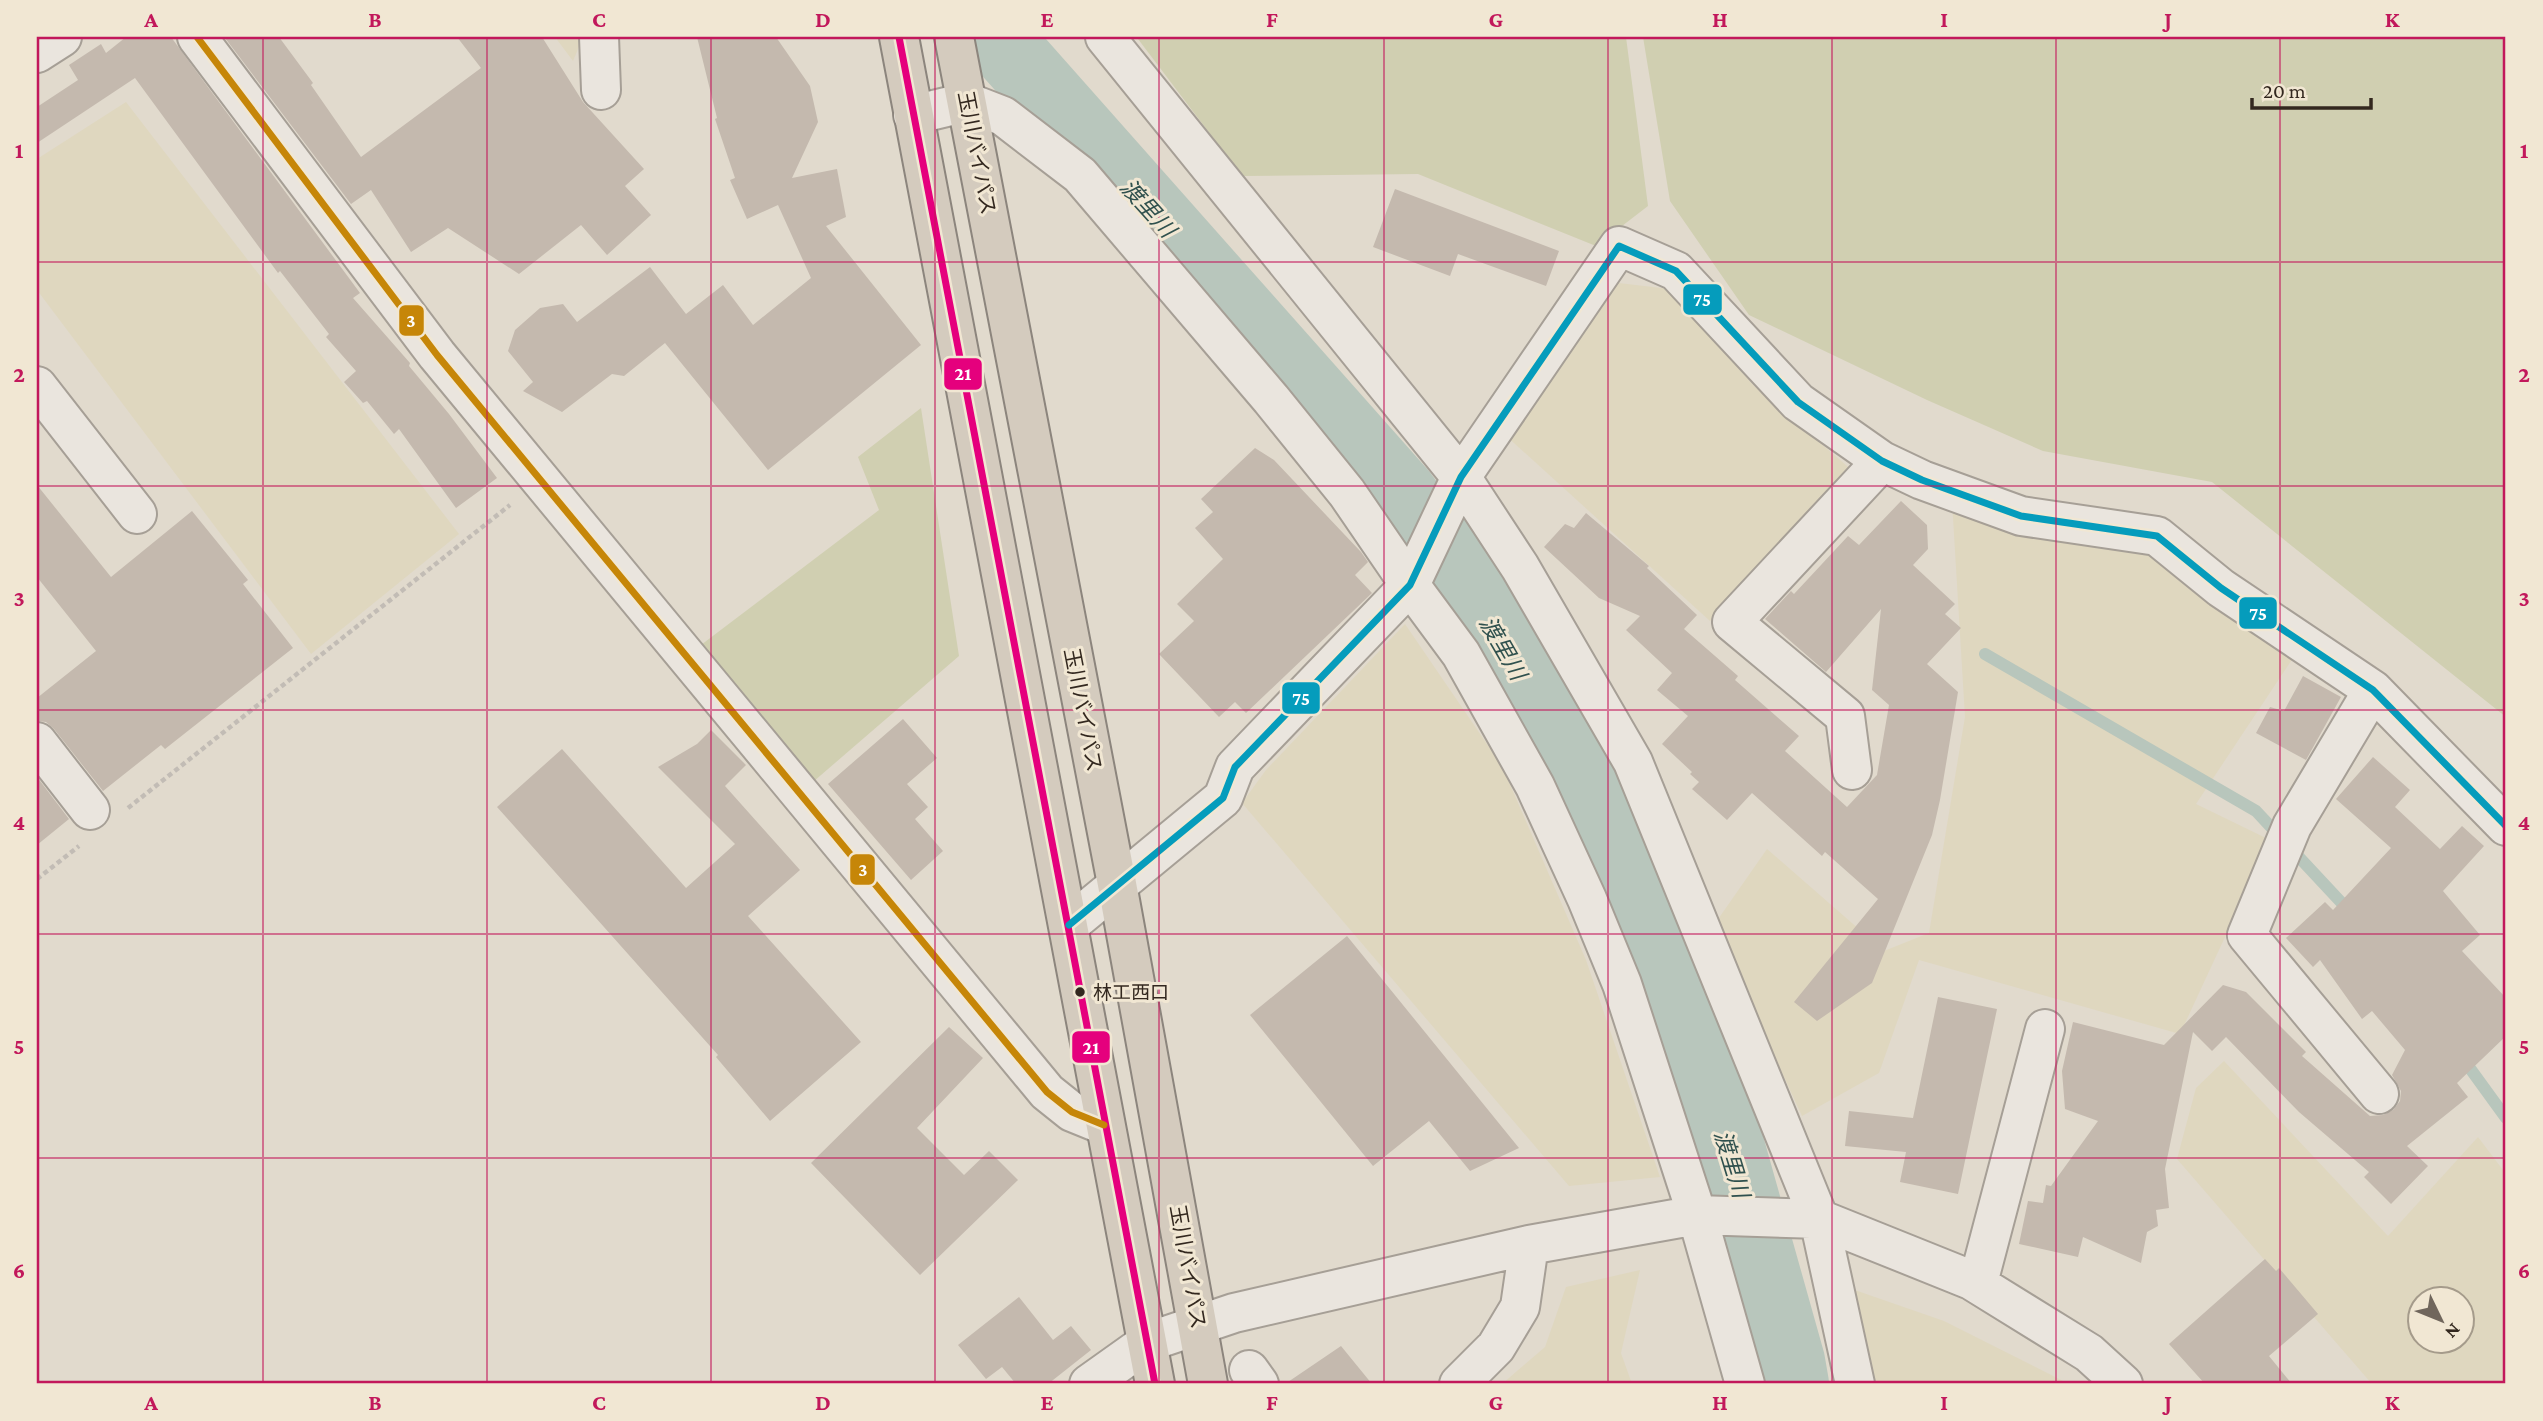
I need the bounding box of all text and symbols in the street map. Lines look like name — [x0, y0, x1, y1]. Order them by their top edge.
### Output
text: A — [143, 6, 158, 32]
text: B — [368, 6, 382, 32]
text: C — [592, 6, 606, 32]
text: D — [815, 6, 831, 32]
text: E — [1040, 6, 1054, 32]
text: F — [1266, 6, 1278, 32]
text: G — [1489, 6, 1504, 32]
text: H — [1712, 6, 1728, 32]
text: I — [1940, 6, 1948, 32]
text: J — [2162, 6, 2172, 32]
text: K — [2385, 6, 2400, 32]
scale bar — [2252, 66, 2372, 110]
text: 20 m — [2263, 79, 2306, 103]
street label: 玉川バイパス — [953, 89, 1001, 217]
text: 1 — [15, 137, 24, 163]
text: 1 — [2520, 137, 2529, 163]
water label: 渡里川 — [1115, 174, 1183, 245]
line badge: 75 — [1682, 283, 1723, 316]
text: 75 — [1693, 289, 1711, 310]
line badge: 3 — [398, 304, 425, 337]
text: 3 — [406, 310, 416, 331]
line badge: 21 — [943, 357, 983, 391]
text: 2 — [13, 361, 25, 387]
text: 2 — [2518, 361, 2530, 387]
text: 21 — [955, 363, 971, 384]
text: 3 — [13, 585, 25, 611]
text: 3 — [2518, 585, 2530, 611]
line badge: 75 — [2238, 596, 2278, 630]
text: 75 — [2249, 603, 2267, 624]
water label: 渡里川 — [1474, 612, 1533, 687]
street label: 玉川バイパス — [1059, 646, 1107, 774]
line badge: 75 — [1281, 681, 1321, 715]
text: 75 — [1292, 688, 1310, 709]
text: 4 — [13, 809, 25, 835]
text: 4 — [2518, 809, 2530, 835]
line badge: 3 — [849, 853, 876, 886]
text: 3 — [858, 859, 868, 880]
place label: 林工西口 — [1093, 982, 1169, 1003]
marker: 林工西口 — [1073, 985, 1087, 999]
line badge: 21 — [1071, 1030, 1111, 1064]
text: 5 — [13, 1033, 25, 1059]
text: 5 — [2518, 1033, 2530, 1059]
text: 21 — [1083, 1037, 1099, 1058]
water label: 渡里川 — [1709, 1127, 1755, 1204]
street label: 玉川バイパス — [1165, 1203, 1211, 1331]
text: 6 — [13, 1257, 25, 1283]
text: 6 — [2518, 1257, 2530, 1283]
north arrow — [2406, 1284, 2476, 1354]
text: N — [2441, 1319, 2465, 1343]
text: A — [143, 1389, 158, 1415]
text: B — [368, 1389, 382, 1415]
text: C — [592, 1389, 606, 1415]
text: D — [815, 1389, 831, 1415]
text: E — [1040, 1389, 1054, 1415]
text: F — [1266, 1389, 1278, 1415]
text: G — [1489, 1389, 1504, 1415]
text: H — [1712, 1389, 1728, 1415]
text: I — [1940, 1389, 1948, 1415]
text: J — [2162, 1389, 2172, 1415]
text: K — [2385, 1389, 2400, 1415]

